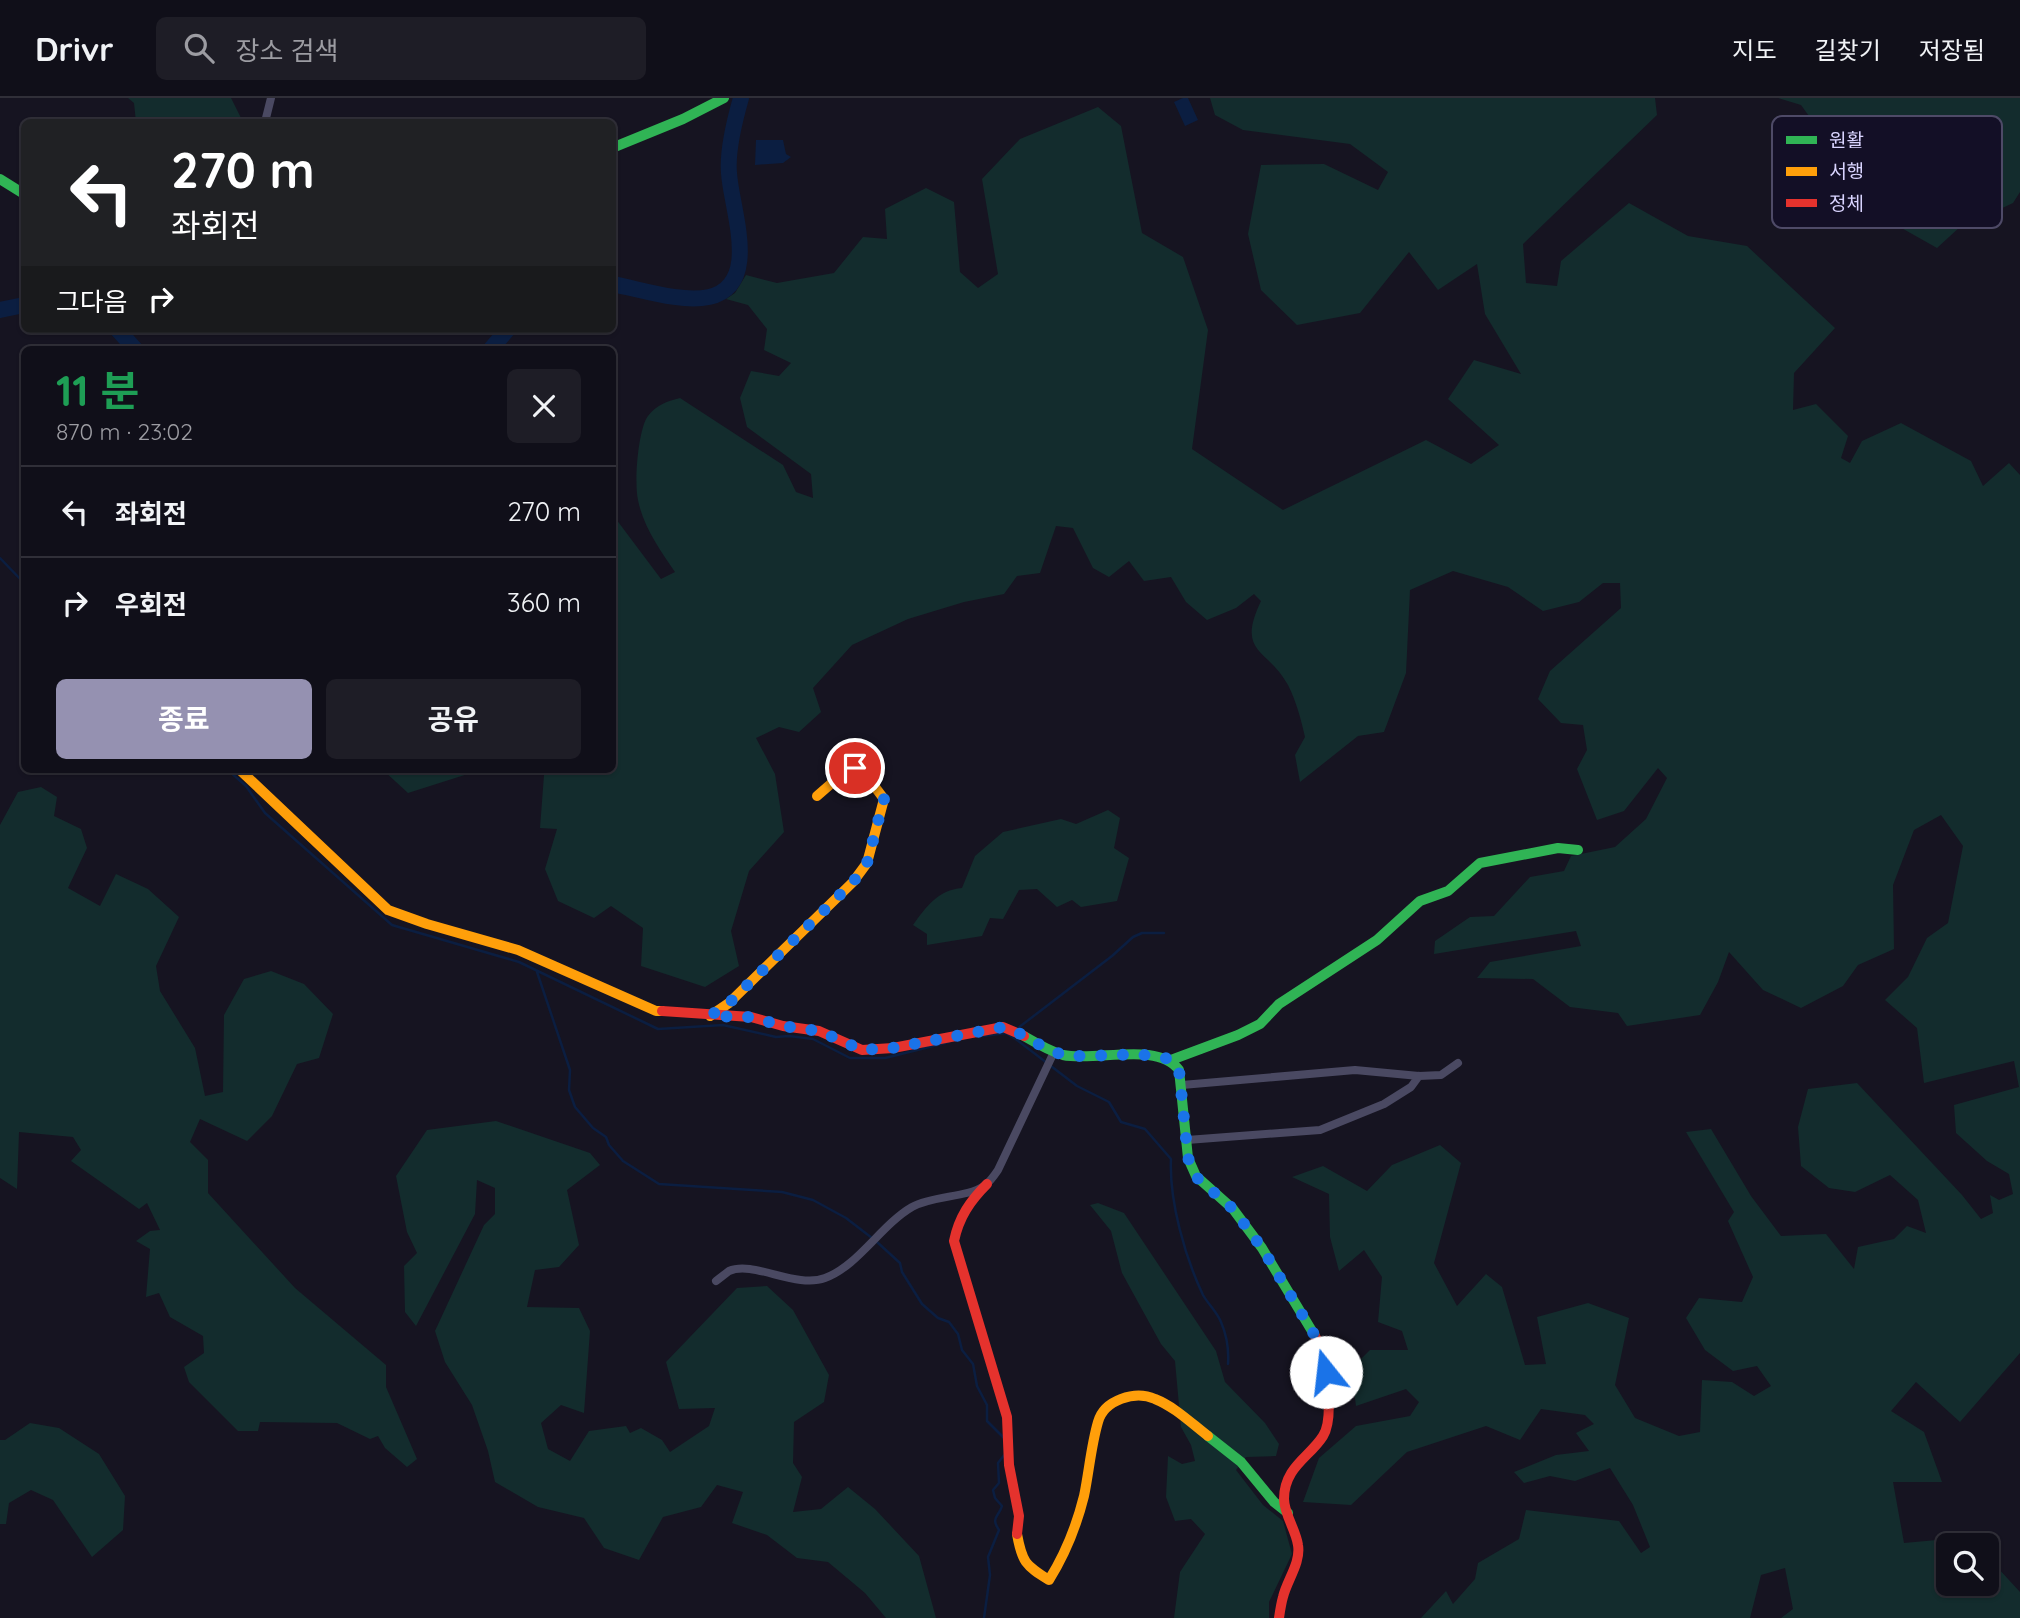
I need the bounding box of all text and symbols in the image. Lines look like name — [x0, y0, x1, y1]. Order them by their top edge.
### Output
search box — [156, 17, 646, 80]
text: Drivr — [35, 28, 114, 69]
icon: search — [180, 29, 218, 67]
text: 장소 검색 — [236, 34, 338, 67]
text: 지도 — [1732, 35, 1777, 65]
text: 길찾기 — [1815, 35, 1881, 65]
text: 저장됨 — [1919, 35, 1985, 65]
legend — [1772, 116, 2002, 228]
text: 원활 — [1829, 128, 1864, 152]
text: 270 m — [171, 139, 315, 200]
icon: left — [56, 147, 147, 238]
text: 서행 — [1829, 159, 1864, 183]
text: 정체 — [1829, 191, 1864, 215]
text: 좌회전 — [171, 205, 259, 245]
icon: right — [142, 280, 180, 318]
text: 그다음 — [56, 285, 128, 318]
text: 11 분 — [56, 364, 139, 417]
button: close — [507, 369, 581, 443]
text: 870 m · 23:02 — [56, 417, 193, 446]
icon: left — [56, 493, 94, 531]
text: 270 m — [507, 495, 581, 528]
text: 좌회전 — [115, 497, 187, 530]
icon: right — [56, 584, 94, 622]
text: 360 m — [507, 586, 581, 619]
text: 우회전 — [115, 588, 187, 621]
button: 종료 — [56, 679, 312, 759]
button: 공유 — [326, 679, 581, 759]
pin — [825, 738, 885, 798]
icon: arrive — [836, 749, 874, 787]
position arrow — [1289, 1335, 1363, 1409]
map controls — [1936, 1533, 1999, 1596]
button: search — [1936, 1533, 1999, 1596]

